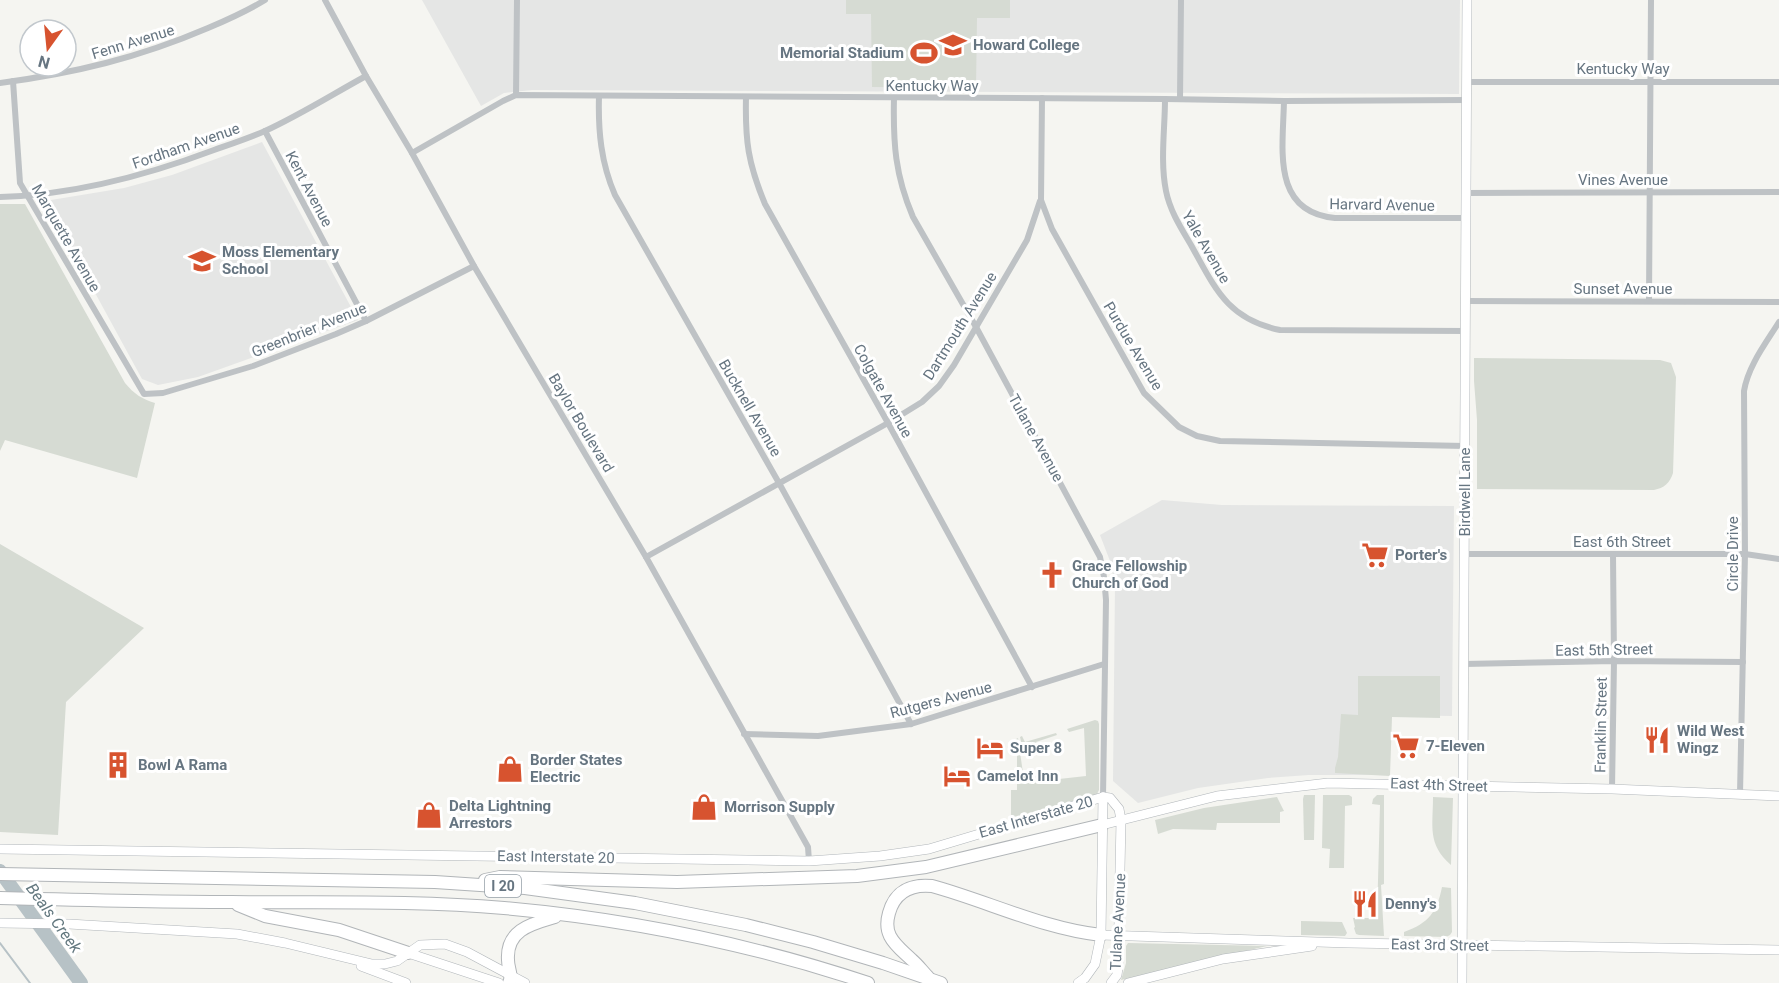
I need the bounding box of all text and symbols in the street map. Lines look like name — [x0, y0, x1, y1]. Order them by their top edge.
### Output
north arrow — [18, 18, 78, 78]
street label: Fenn Avenue — [90, 21, 177, 63]
school or university icon: Howard College — [938, 30, 968, 60]
place label: Howard College — [973, 36, 1080, 54]
sports icon: Memorial Stadium — [909, 38, 939, 68]
place label: Memorial Stadium — [780, 44, 904, 62]
text: N — [36, 51, 52, 73]
street label: Kentucky Way — [1576, 60, 1670, 78]
street label: Kentucky Way — [885, 77, 979, 95]
street label: Fordham Avenue — [130, 119, 242, 173]
street label: Kent Avenue — [282, 148, 336, 230]
street label: Vines Avenue — [1578, 171, 1668, 189]
street label: Marquette Avenue — [28, 181, 104, 295]
street label: Harvard Avenue — [1329, 195, 1435, 215]
street label: Yale Avenue — [1178, 207, 1234, 287]
place label: Moss Elementary School — [222, 243, 339, 278]
school or university icon: Moss Elementary School — [187, 246, 217, 276]
street label: Dartmouth Avenue — [919, 268, 1001, 383]
street label: Sunset Avenue — [1574, 280, 1672, 298]
street label: Purdue Avenue — [1099, 298, 1167, 394]
street label: Greenbrier Avenue — [249, 299, 369, 361]
street label: Colgate Avenue — [850, 341, 916, 441]
street label: Bucknell Avenue — [715, 356, 785, 460]
street label: Baylor Boulevard — [544, 370, 618, 476]
street label: Tulane Avenue — [1005, 391, 1067, 485]
street label: Birdwell Lane — [1456, 447, 1474, 537]
street label: Circle Drive — [1724, 516, 1742, 592]
street label: East 6th Street — [1573, 533, 1671, 551]
supermarket icon: Porter's — [1360, 540, 1390, 570]
place label: Porter's — [1395, 546, 1447, 564]
place label: Grace Fellowship Church of God — [1072, 557, 1187, 592]
church icon: Grace Fellowship Church of God — [1037, 560, 1067, 590]
street label: East 5th Street — [1555, 640, 1653, 660]
street label: Franklin Street — [1591, 677, 1611, 773]
street label: Rutgers Avenue — [888, 678, 994, 722]
place label: Wild West Wingz — [1677, 722, 1744, 757]
restaurant icon: Wild West Wingz — [1642, 725, 1672, 755]
supermarket icon: 7-Eleven — [1391, 731, 1421, 761]
hotel icon: Super 8 — [975, 733, 1005, 763]
place label: 7-Eleven — [1426, 737, 1485, 755]
place label: Super 8 — [1010, 739, 1062, 757]
building icon: Bowl A Rama — [103, 750, 133, 780]
place label: Border States Electric — [530, 751, 623, 786]
shop icon: Border States Electric — [495, 754, 525, 784]
place label: Bowl A Rama — [138, 756, 227, 774]
hotel icon: Camelot Inn — [942, 761, 972, 791]
place label: Camelot Inn — [977, 767, 1058, 785]
street label: East 4th Street — [1390, 774, 1488, 796]
shop icon: Morrison Supply — [689, 792, 719, 822]
street label: East Interstate 20 — [977, 792, 1095, 842]
place label: Delta Lightning Arrestors — [449, 797, 551, 832]
place label: Morrison Supply — [724, 798, 835, 816]
shop icon: Delta Lightning Arrestors — [414, 800, 444, 830]
street label: East Interstate 20 — [497, 847, 615, 867]
street label: Tulane Avenue — [1106, 873, 1130, 971]
road number: I 20 — [485, 875, 521, 897]
water label: Beals Creek — [22, 879, 86, 957]
restaurant icon: Denny's — [1350, 889, 1380, 919]
place label: Denny's — [1385, 895, 1437, 913]
street label: East 3rd Street — [1391, 935, 1489, 955]

